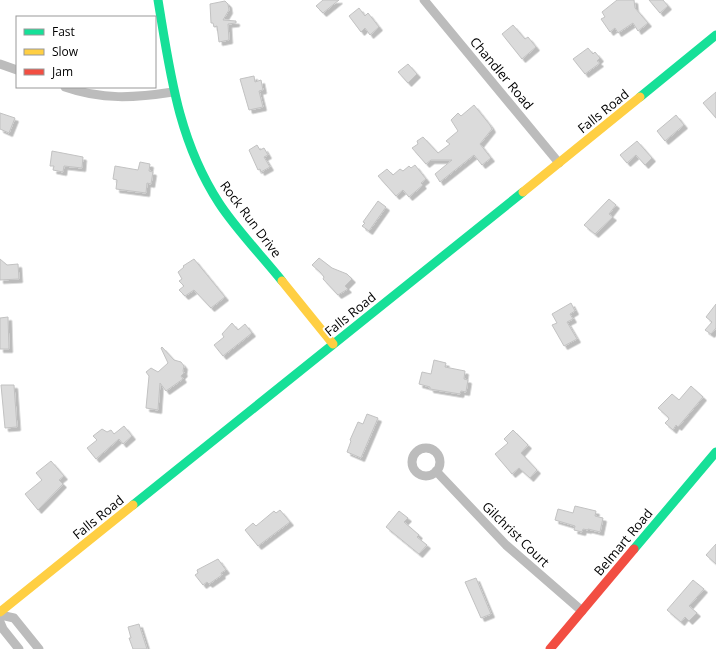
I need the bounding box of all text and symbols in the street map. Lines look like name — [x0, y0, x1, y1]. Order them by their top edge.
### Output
legend — [16, 16, 156, 88]
text: Fast — [52, 23, 75, 40]
street label: Chandler Road — [466, 33, 538, 113]
text: Slow — [52, 43, 79, 60]
text: Jam — [51, 63, 73, 80]
street label: Falls Road — [574, 85, 632, 137]
street label: Rock Run Drive — [216, 177, 286, 261]
street label: Falls Road — [321, 288, 379, 340]
street label: Falls Road — [69, 491, 127, 543]
street label: Gilchrist Court — [478, 497, 554, 571]
street label: Belmart Road — [590, 505, 656, 579]

